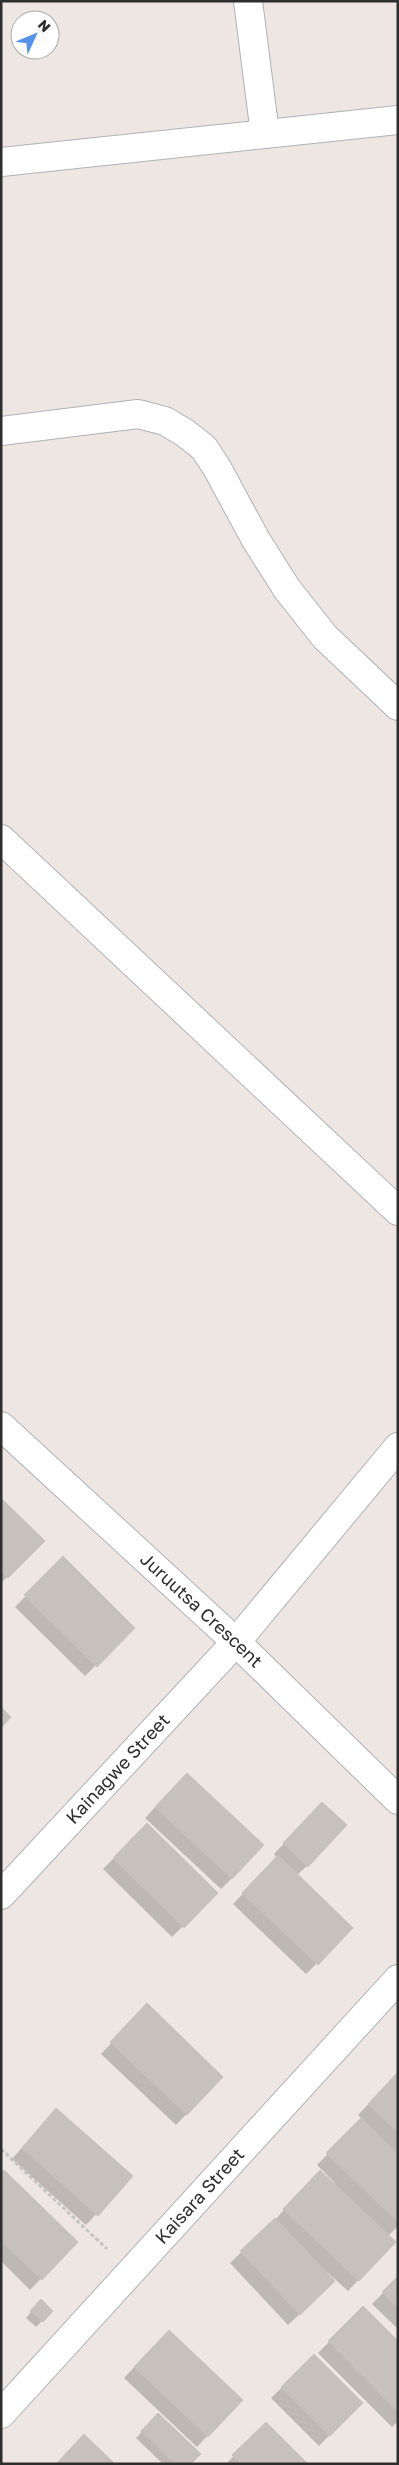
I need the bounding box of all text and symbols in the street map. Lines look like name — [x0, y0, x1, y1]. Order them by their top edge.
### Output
north arrow — [10, 10, 60, 60]
text: N — [35, 16, 55, 35]
street label: Juruutsa Crescent — [136, 1548, 267, 1672]
street label: Kainagwe Street — [61, 1709, 174, 1828]
street label: Kaisara Street — [150, 2143, 248, 2248]

